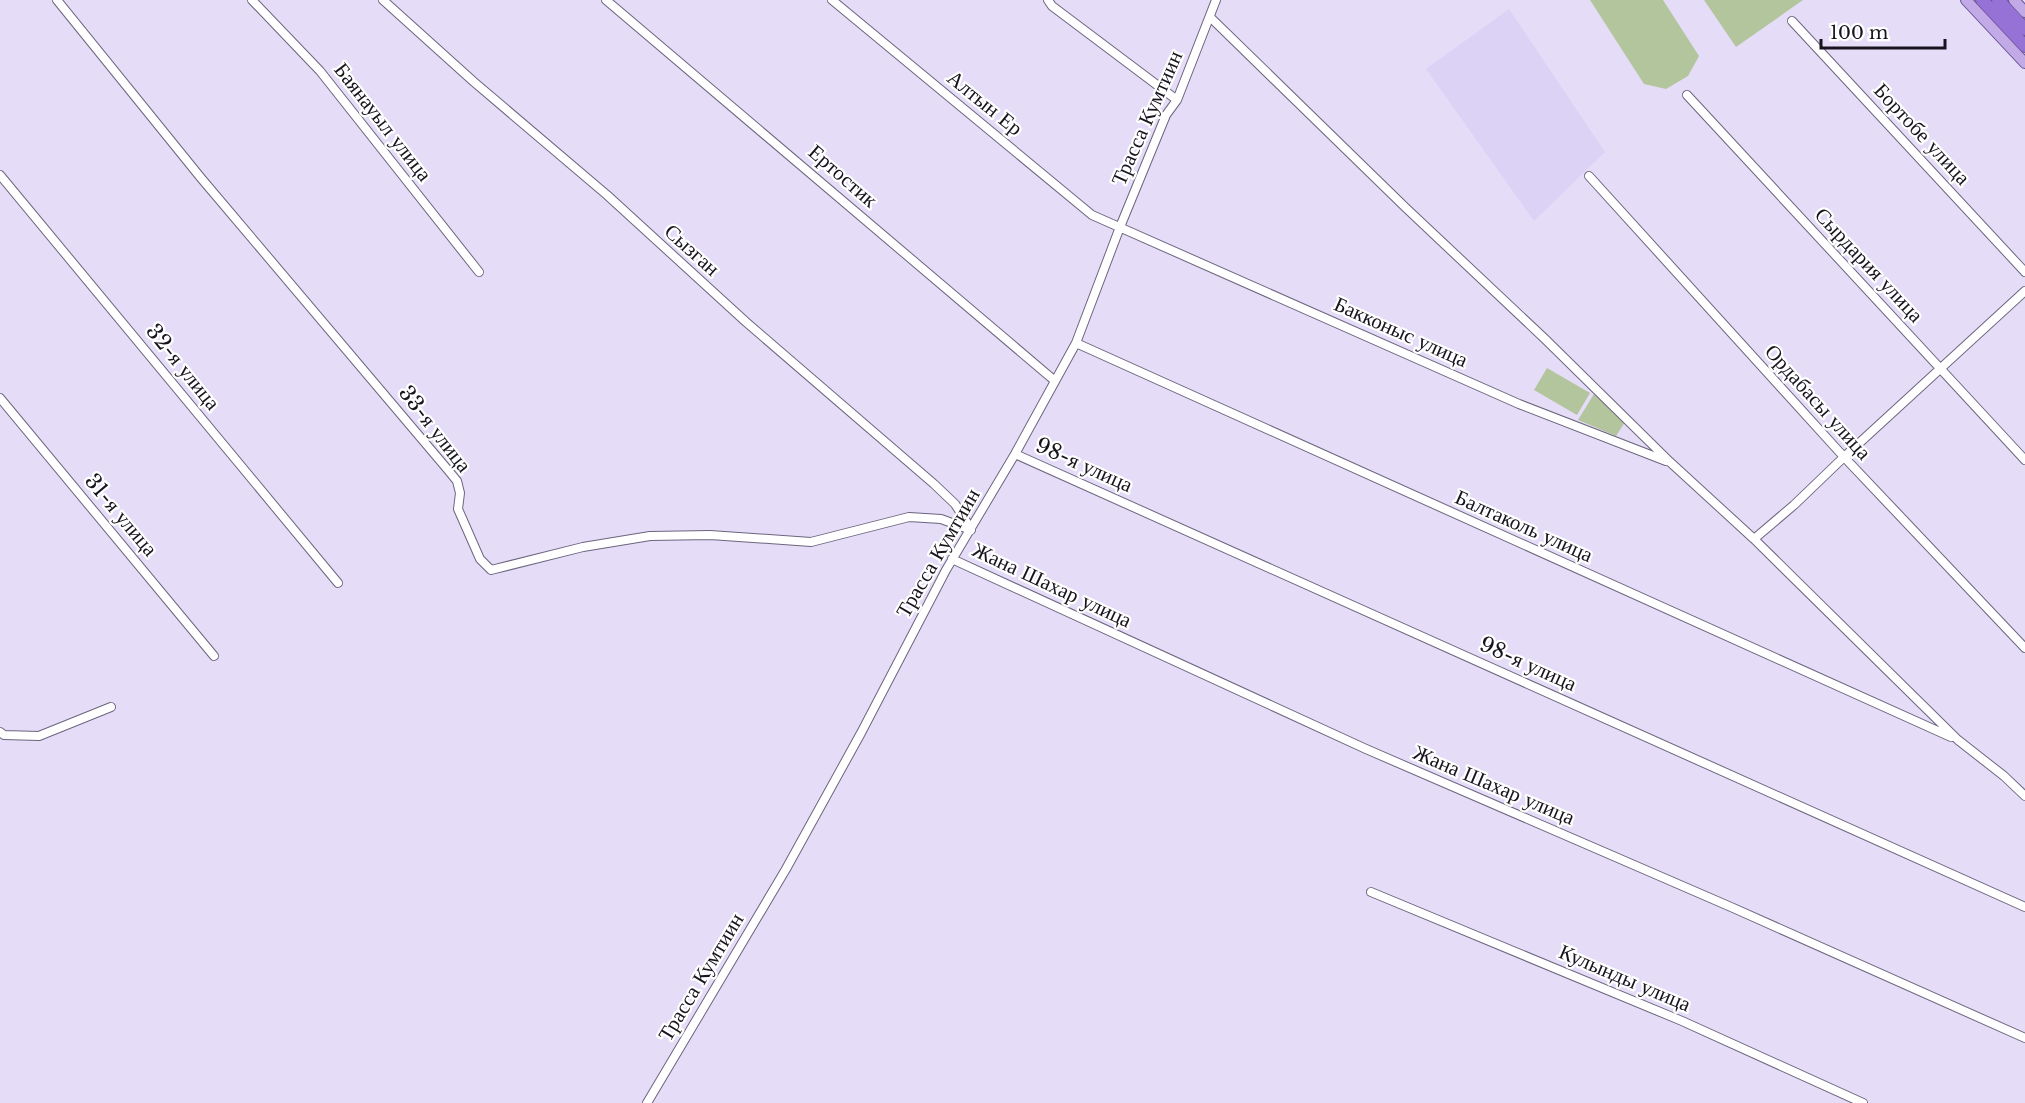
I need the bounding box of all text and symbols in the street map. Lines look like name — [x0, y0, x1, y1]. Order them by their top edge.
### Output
scale bar — [1821, 12, 1946, 50]
text: 100 m — [1830, 22, 1888, 44]
street label: Трасса Кумтиин — [1106, 47, 1188, 189]
street label: Баянауыл улица — [329, 57, 438, 187]
street label: Алтын Ер — [942, 65, 1028, 141]
street label: Бортобе улица — [1868, 78, 1976, 191]
street label: Ертостик — [803, 139, 883, 214]
street label: Сырдария улица — [1809, 202, 1929, 328]
street label: Сызган — [659, 218, 725, 282]
street label: Бакконыс улица — [1330, 291, 1473, 373]
street label: 32-я улица — [140, 319, 226, 416]
street label: Ордабасы улица — [1759, 339, 1877, 466]
street label: 33-я улица — [393, 380, 477, 478]
street label: 98-я улица — [1031, 432, 1137, 498]
street label: 31-я улица — [79, 469, 163, 562]
street label: Трасса Кумтиин — [891, 484, 985, 622]
street label: Балтаколь улица — [1451, 484, 1598, 568]
street label: Жана Шахар улица — [968, 537, 1136, 634]
street label: 98-я улица — [1475, 631, 1581, 697]
street label: Жана Шахар улица — [1409, 739, 1579, 831]
street label: Трасса Кумтиин — [653, 908, 749, 1046]
street label: Кулынды улица — [1555, 939, 1695, 1018]

